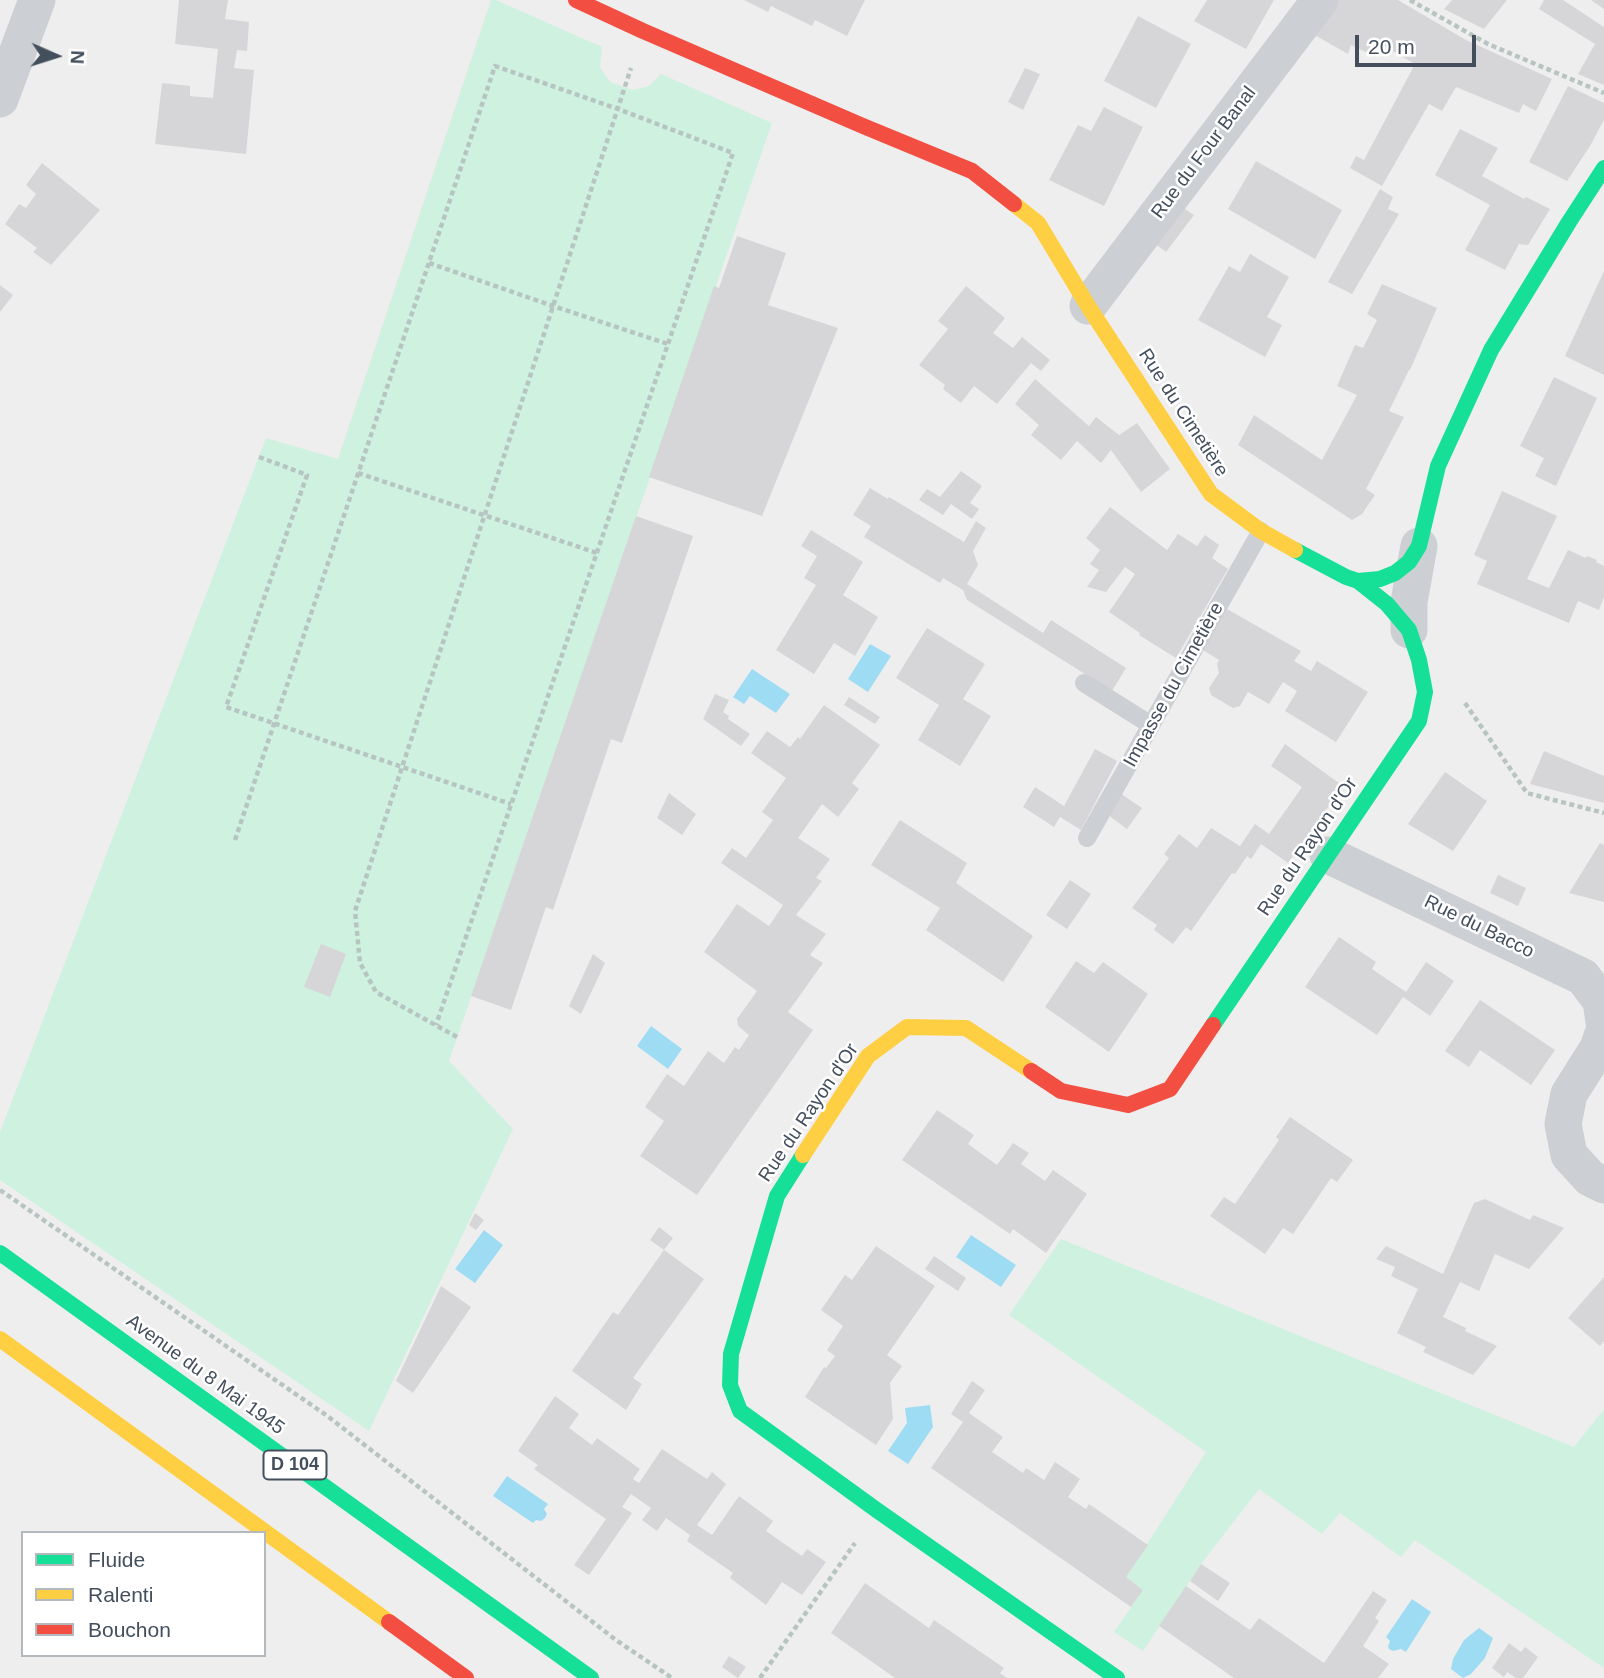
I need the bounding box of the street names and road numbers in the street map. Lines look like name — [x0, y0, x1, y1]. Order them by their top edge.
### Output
street label: Rue du Four Banal — [1147, 82, 1261, 224]
street label: Rue du Cimetière — [1133, 345, 1233, 481]
street label: Impasse du Cimetière — [1119, 599, 1229, 771]
street label: Rue du Rayon d'Or — [1253, 773, 1363, 921]
street label: Rue du Bacco — [1420, 891, 1538, 963]
street label: Rue du Rayon d'Or — [754, 1039, 864, 1187]
street label: Avenue du 8 Mai 1945 — [122, 1310, 288, 1440]
road number: D 104 — [264, 1450, 326, 1480]

